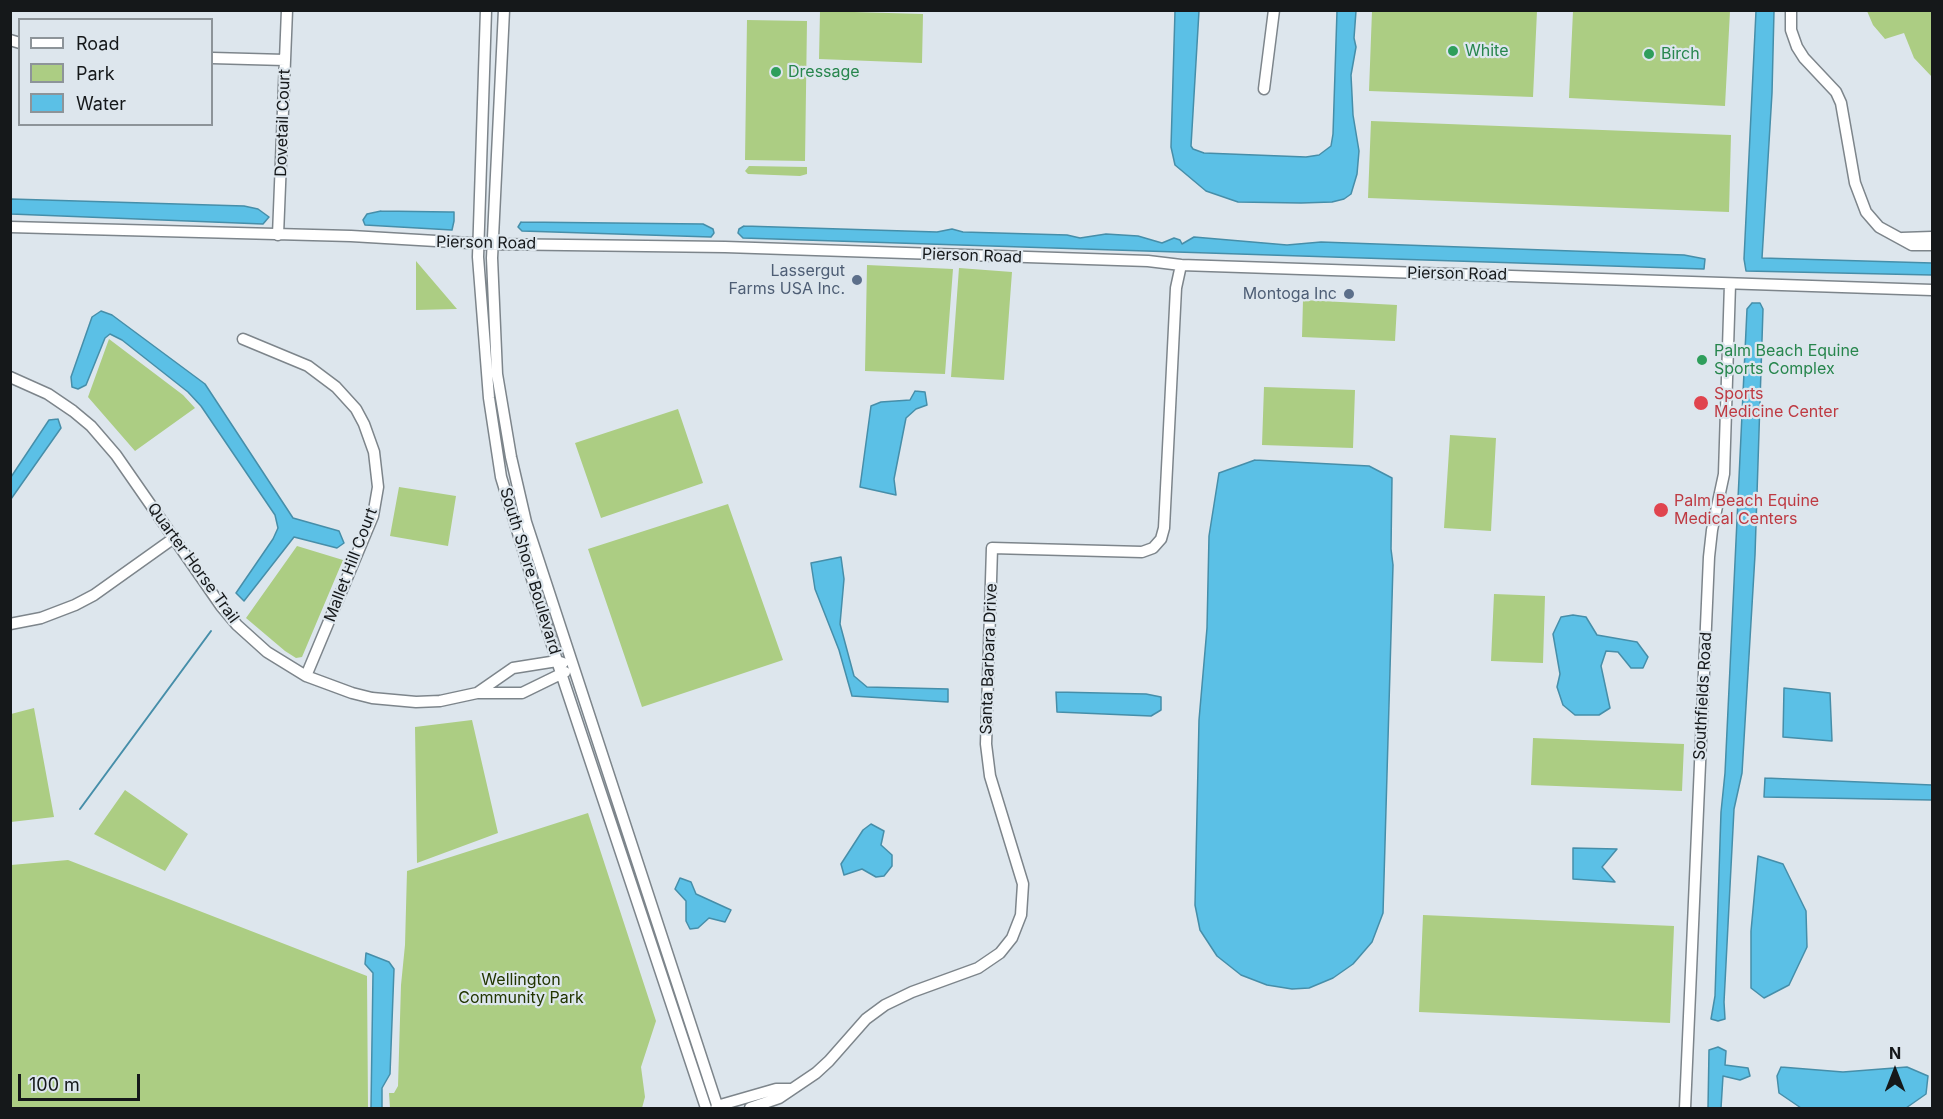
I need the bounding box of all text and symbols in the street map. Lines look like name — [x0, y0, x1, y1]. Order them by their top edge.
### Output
legend — [18, 18, 213, 126]
text: Road — [76, 33, 119, 54]
place label: White — [1465, 41, 1509, 61]
marker: White — [1446, 44, 1460, 58]
place label: Birch — [1661, 44, 1700, 64]
marker: Birch — [1642, 47, 1656, 61]
place label: Dressage — [788, 62, 860, 82]
text: Park — [76, 63, 115, 84]
marker: Dressage — [769, 65, 783, 79]
street label: Dovetail Court — [272, 69, 294, 177]
text: Water — [76, 93, 126, 114]
street label: Pierson Road — [436, 233, 536, 253]
street label: Pierson Road — [922, 245, 1022, 267]
place label: Lassergut Farms USA Inc. — [729, 261, 845, 299]
street label: Pierson Road — [1407, 264, 1507, 284]
marker: Lassergut Farms USA Inc. — [850, 273, 864, 287]
place label: Montoga Inc — [1243, 284, 1337, 304]
marker: Montoga Inc — [1342, 287, 1356, 301]
place label: Palm Beach Equine Sports Complex — [1714, 341, 1859, 379]
marker: Palm Beach Equine Sports Complex — [1695, 353, 1709, 367]
place label: Sports Medicine Center — [1714, 384, 1839, 422]
marker: Sports Medicine Center — [1692, 394, 1710, 412]
street label: South Shore Boulevard — [495, 485, 565, 657]
place label: Palm Beach Equine Medical Centers — [1674, 491, 1819, 529]
street label: Quarter Horse Trail — [143, 499, 243, 627]
marker: Palm Beach Equine Medical Centers — [1652, 501, 1670, 519]
street label: Mallet Hill Court — [320, 505, 382, 625]
street label: Santa Barbara Drive — [977, 583, 1001, 735]
street label: Southfields Road — [1690, 631, 1716, 761]
park label: Wellington Community Park — [458, 970, 584, 1008]
north arrow — [1865, 1041, 1925, 1101]
text: N — [1889, 1043, 1901, 1063]
scale bar — [21, 1062, 142, 1100]
text: 100 m — [29, 1074, 80, 1095]

